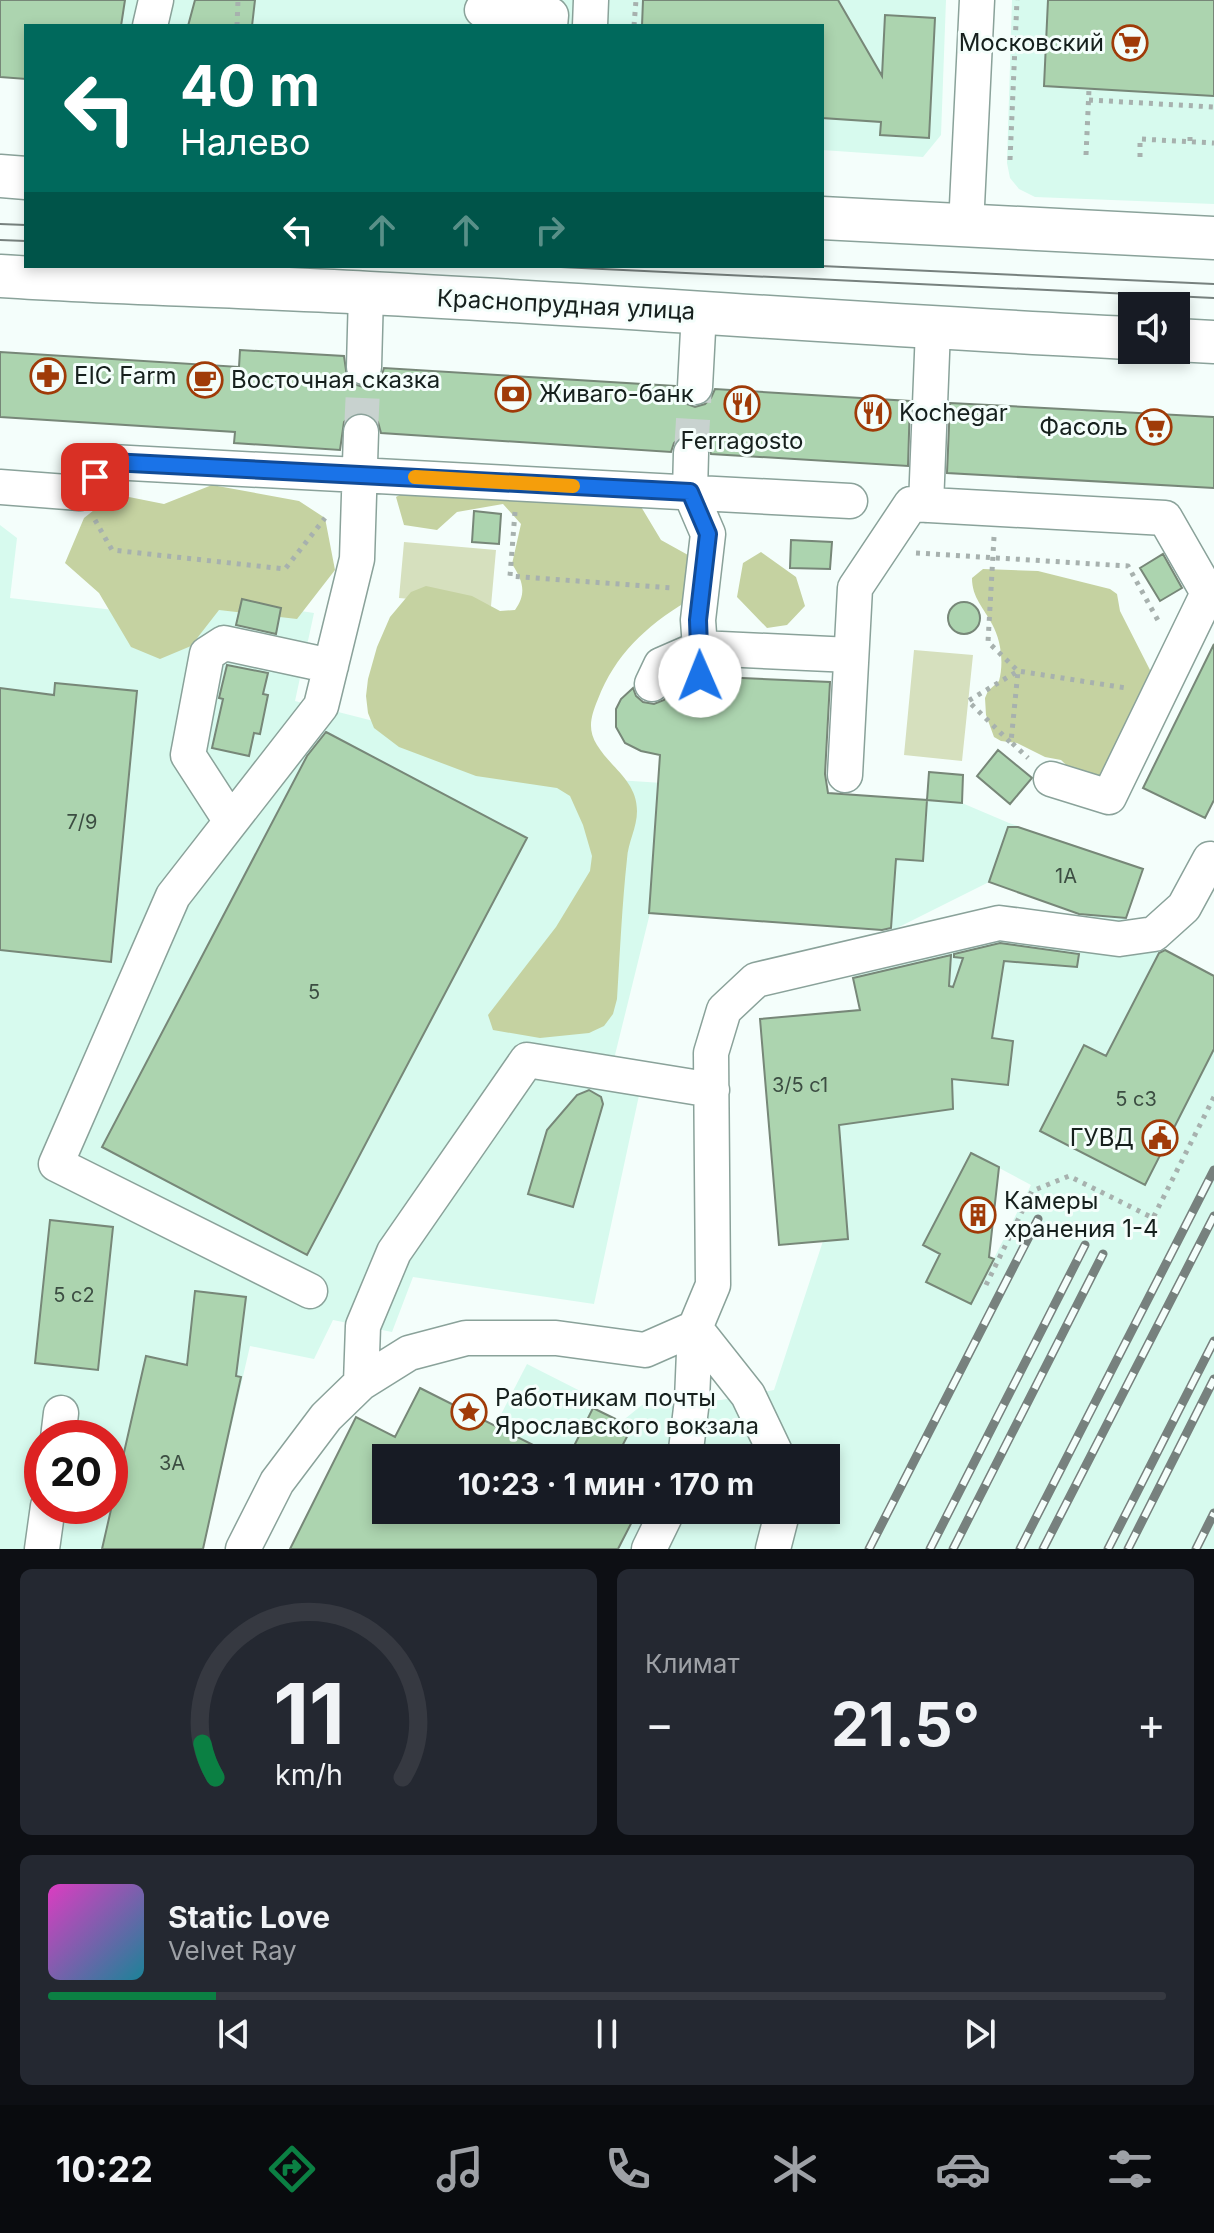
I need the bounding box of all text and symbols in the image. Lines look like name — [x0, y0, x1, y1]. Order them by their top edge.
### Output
supermarket icon: Московский — [1111, 24, 1149, 62]
place label: Московский — [959, 28, 1104, 57]
text: 40 m — [180, 52, 320, 120]
icon: left — [48, 56, 152, 160]
text: Налево — [180, 120, 311, 164]
icon: left — [276, 208, 320, 252]
icon: ahead — [360, 208, 404, 252]
icon: ahead — [444, 208, 488, 252]
icon: right — [528, 208, 572, 252]
street label: Краснопрудная улица — [436, 283, 696, 326]
map controls — [1118, 292, 1190, 364]
button: sound — [1118, 292, 1190, 364]
pharmacy icon: EIC Farm — [29, 357, 67, 395]
place label: EIC Farm — [74, 361, 177, 390]
cafe icon: Восточная сказка — [186, 361, 224, 399]
place label: Восточная сказка — [231, 365, 440, 394]
bank icon: Живаго-банк — [494, 375, 532, 413]
place label: Живаго-банк — [539, 379, 694, 408]
restaurant icon: Ferragosto — [723, 385, 761, 423]
restaurant icon: Kochegar — [854, 394, 892, 432]
place label: Kochegar — [899, 398, 1008, 427]
supermarket icon: Фасоль — [1135, 408, 1173, 446]
place label: Фасоль — [1039, 412, 1128, 441]
place label: Ferragosto — [681, 426, 803, 455]
pin — [61, 443, 129, 511]
icon: arrive — [73, 455, 117, 499]
position arrow — [658, 634, 742, 718]
house number: 7/9 — [67, 810, 97, 834]
house number: 1A — [1055, 864, 1077, 888]
house number: 5 — [308, 980, 320, 1004]
house number: 3/5 с1 — [772, 1073, 828, 1097]
house number: 5 с3 — [1115, 1087, 1157, 1111]
public building icon: ГУВД — [1141, 1119, 1179, 1157]
place label: ГУВД — [1070, 1123, 1134, 1152]
place label: Камеры хранения 1-4 — [1004, 1186, 1158, 1243]
building icon: Камеры хранения 1-4 — [959, 1196, 997, 1234]
house number: 5 c2 — [53, 1283, 95, 1307]
place label: Работникам почты Ярославского вокзала — [495, 1383, 759, 1440]
place icon: Работникам почты Ярославского вокзала — [450, 1393, 488, 1431]
speed limit sign: 20 — [24, 1420, 128, 1524]
house number: 3А — [159, 1451, 185, 1475]
text: 10:23 · 1 мин · 170 m — [458, 1466, 754, 1502]
text: Климат — [645, 1648, 740, 1679]
text: 11 — [273, 1663, 344, 1764]
text: 21.5° — [831, 1688, 980, 1760]
text: − — [645, 1697, 674, 1751]
text: + — [1137, 1697, 1166, 1751]
text: km/h — [275, 1757, 342, 1792]
text: Static Love — [168, 1899, 330, 1935]
text: Velvet Ray — [168, 1935, 297, 1966]
icon: previous — [212, 2012, 256, 2056]
icon: pause — [585, 2012, 629, 2056]
icon: next — [958, 2012, 1002, 2056]
icon: directions — [264, 2141, 320, 2197]
icon: music — [432, 2141, 488, 2197]
icon: phone — [600, 2141, 656, 2197]
icon: climate — [767, 2141, 823, 2197]
icon: car — [935, 2141, 991, 2197]
icon: filters — [1102, 2141, 1158, 2197]
text: 10:22 — [56, 2147, 153, 2191]

